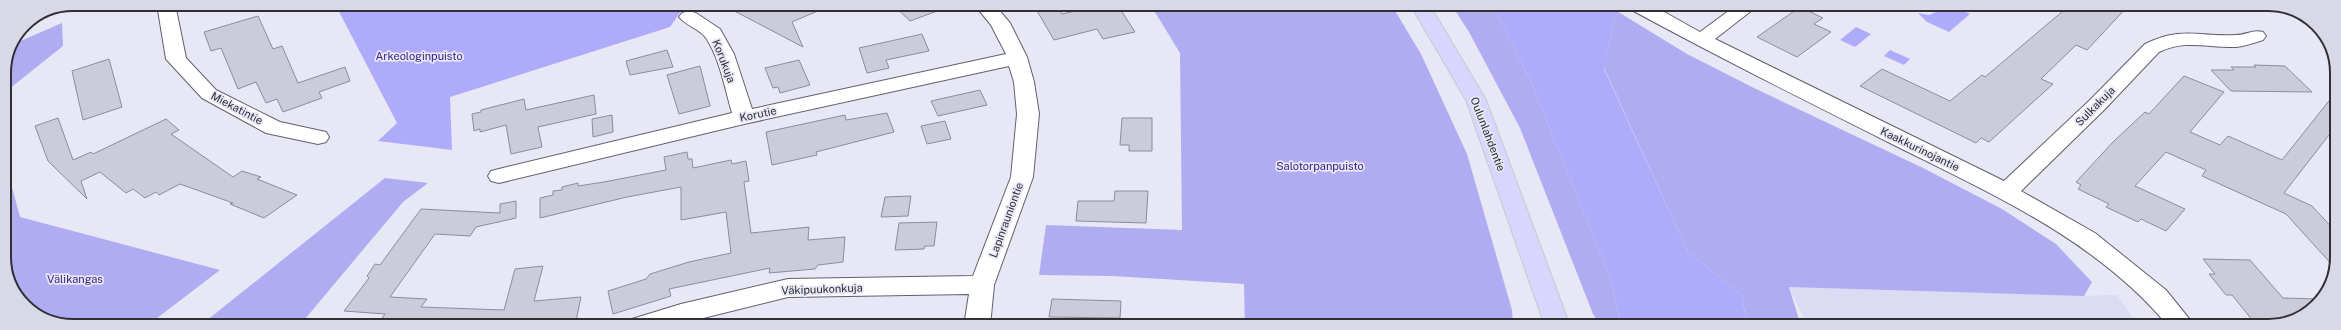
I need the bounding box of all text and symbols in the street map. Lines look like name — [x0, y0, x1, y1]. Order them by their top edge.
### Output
street label: Korukuja — [710, 38, 738, 84]
park label: Arkeologinpuisto — [375, 50, 463, 62]
street label: Sulkakuja — [2073, 84, 2117, 128]
street label: Miekatintie — [209, 89, 265, 127]
street label: Oulunlahdentie — [1468, 95, 1508, 173]
street label: Korutie — [738, 104, 778, 124]
street label: Kaakkurinojantie — [1879, 125, 1961, 173]
park label: Salotorpanpuisto — [1276, 160, 1364, 172]
street label: Lapinrauniontie — [987, 181, 1025, 259]
park label: Välikangas — [47, 273, 103, 285]
street label: Väkipuukonkuja — [781, 282, 863, 296]

